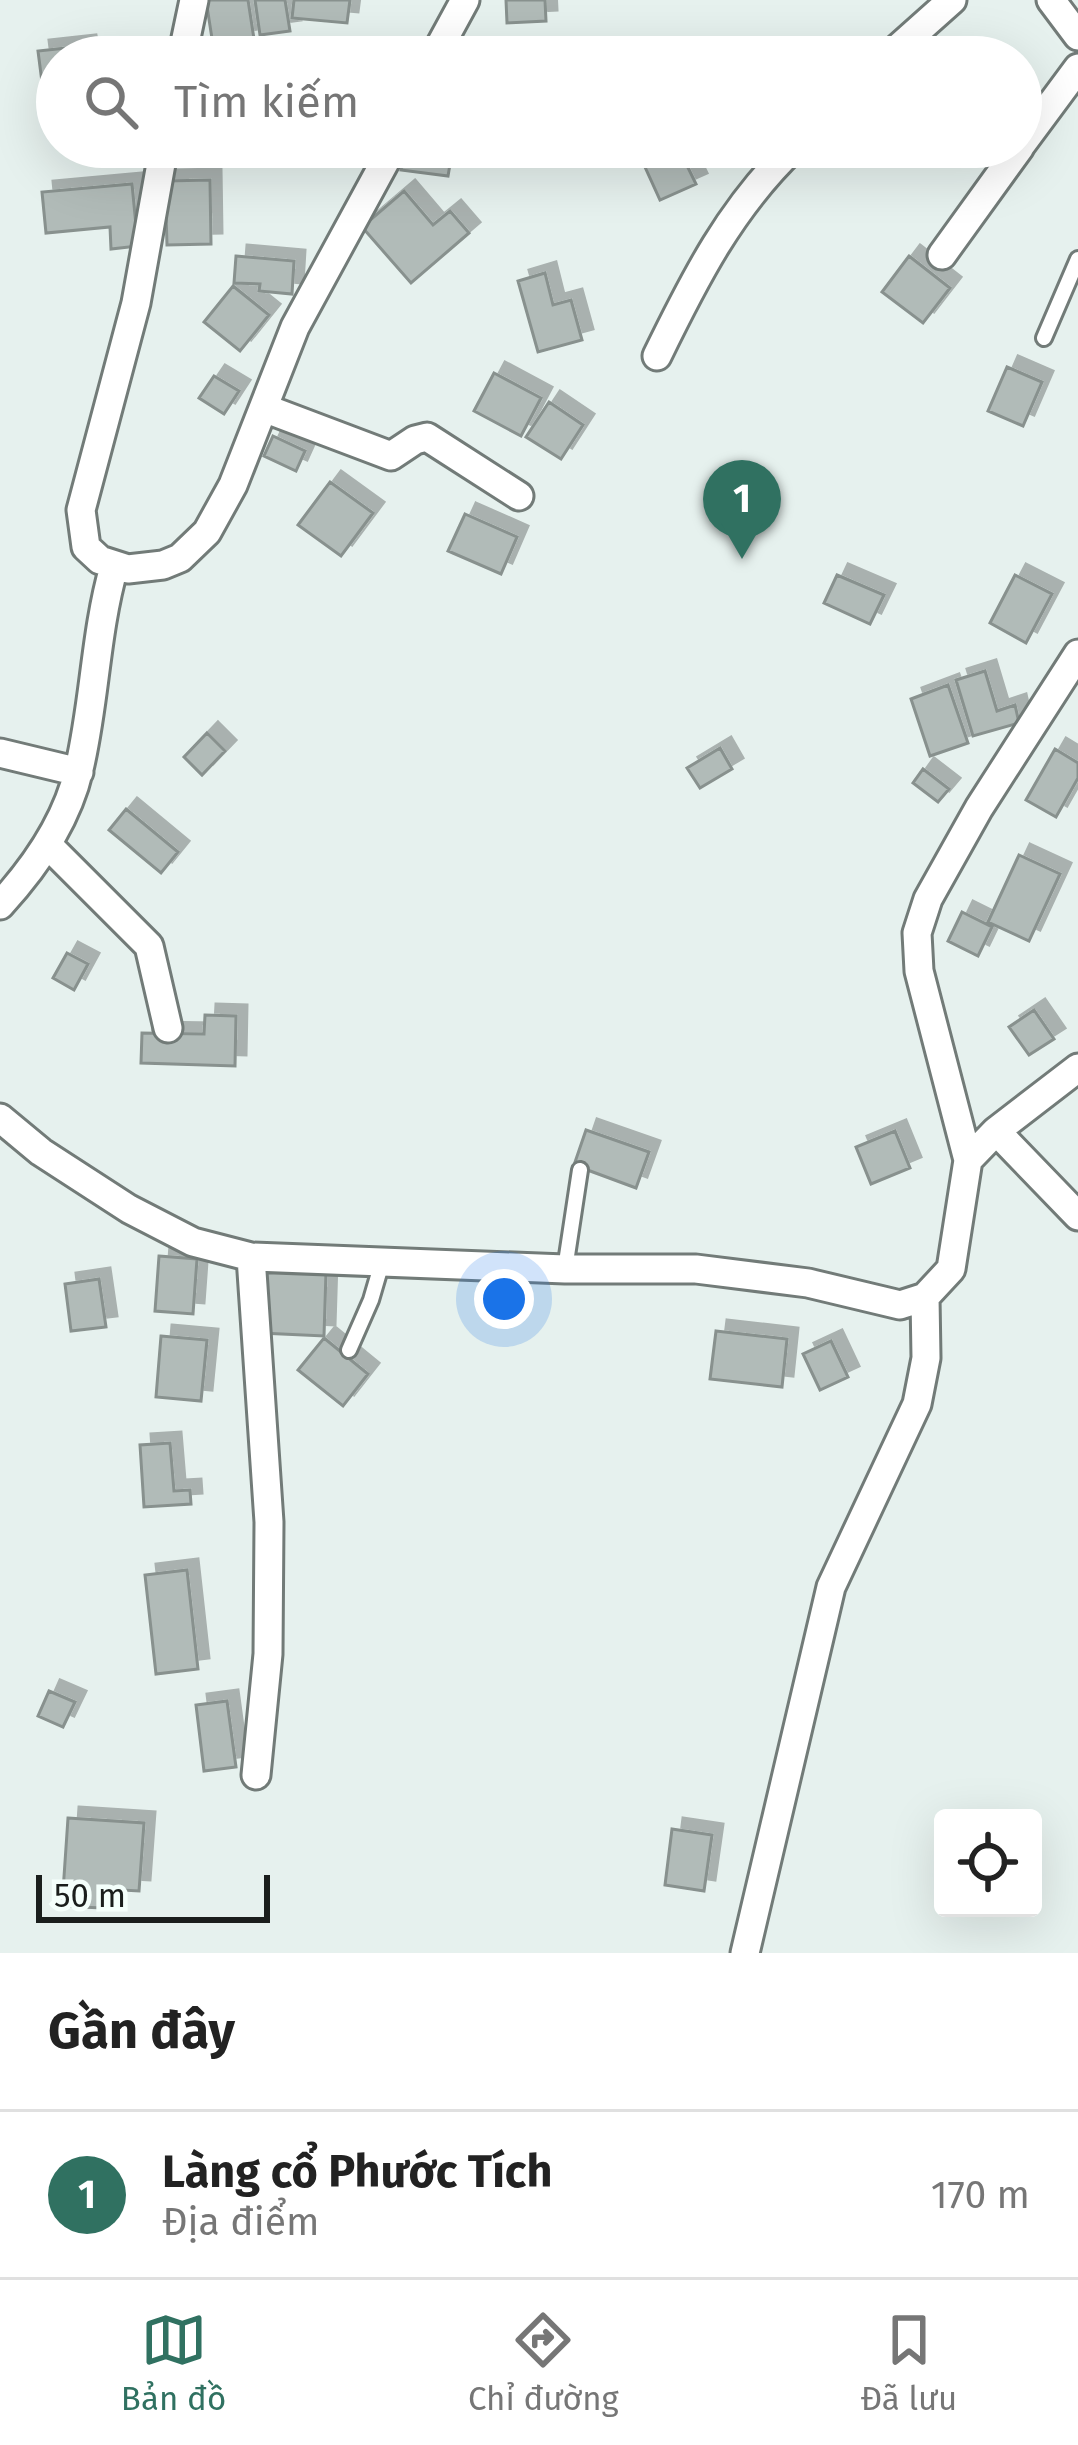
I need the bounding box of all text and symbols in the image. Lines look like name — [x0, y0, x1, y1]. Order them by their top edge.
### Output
search box — [36, 36, 1042, 168]
icon: search — [78, 69, 144, 135]
text: Tìm kiếm — [174, 75, 359, 129]
pin: 1 — [703, 460, 781, 559]
your location — [474, 1269, 534, 1329]
map controls — [934, 1809, 1042, 1917]
button: locate — [934, 1809, 1042, 1917]
scale bar — [36, 1869, 270, 1922]
text: 50 m — [54, 1876, 126, 1916]
text: Gần đây — [48, 2000, 235, 2062]
text: Làng cổ Phước Tích — [162, 2145, 552, 2199]
text: 1 — [78, 2172, 96, 2218]
text: 170 m — [931, 2172, 1030, 2218]
text: Địa điểm — [162, 2199, 319, 2245]
tab: Bản đồ — [121, 2307, 226, 2419]
tab: Chỉ đường — [468, 2307, 619, 2419]
tab: Đã lưu — [860, 2307, 957, 2419]

